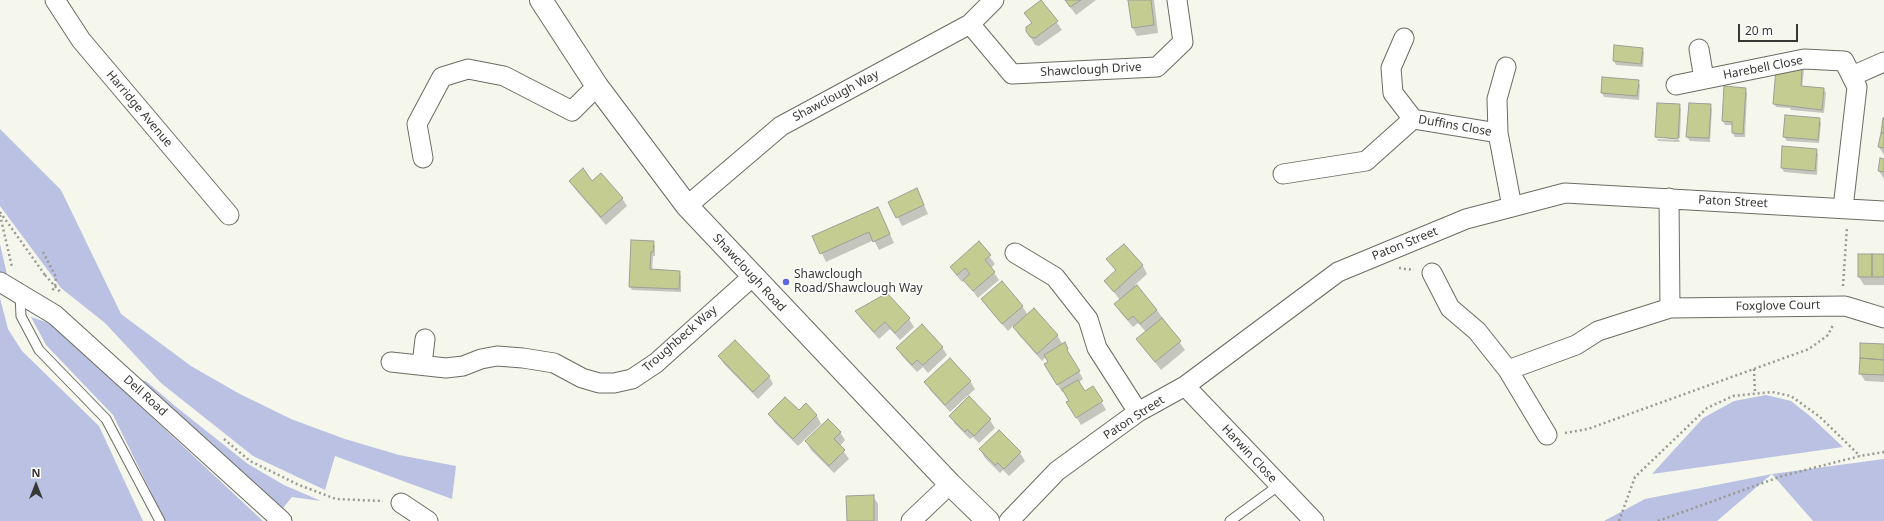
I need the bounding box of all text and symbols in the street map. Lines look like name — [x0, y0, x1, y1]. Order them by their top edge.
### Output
scale bar — [1740, 16, 1800, 42]
text: 20 m — [1745, 22, 1773, 39]
street label: Harebell Close — [1722, 53, 1804, 83]
street label: Shawclough Drive — [1040, 60, 1142, 80]
street label: Shawclough Way — [791, 67, 881, 125]
street label: Harridge Avenue — [103, 68, 175, 150]
street label: Duffins Close — [1417, 112, 1493, 140]
street label: Paton Street — [1698, 193, 1768, 211]
street label: Paton Street — [1370, 224, 1440, 264]
street label: Shawclough Road — [709, 231, 789, 315]
place label: Shawclough Road/Shawclough Way — [794, 268, 923, 296]
marker: Shawclough Road/Shawclough Way — [781, 277, 791, 287]
street label: Foxglove Court — [1736, 298, 1820, 314]
street label: Troughbeck Way — [640, 303, 720, 375]
street label: Dell Road — [120, 373, 170, 419]
street label: Paton Street — [1101, 393, 1167, 443]
street label: Harwin Close — [1218, 422, 1280, 486]
north arrow — [16, 465, 56, 505]
text: N — [32, 465, 40, 480]

